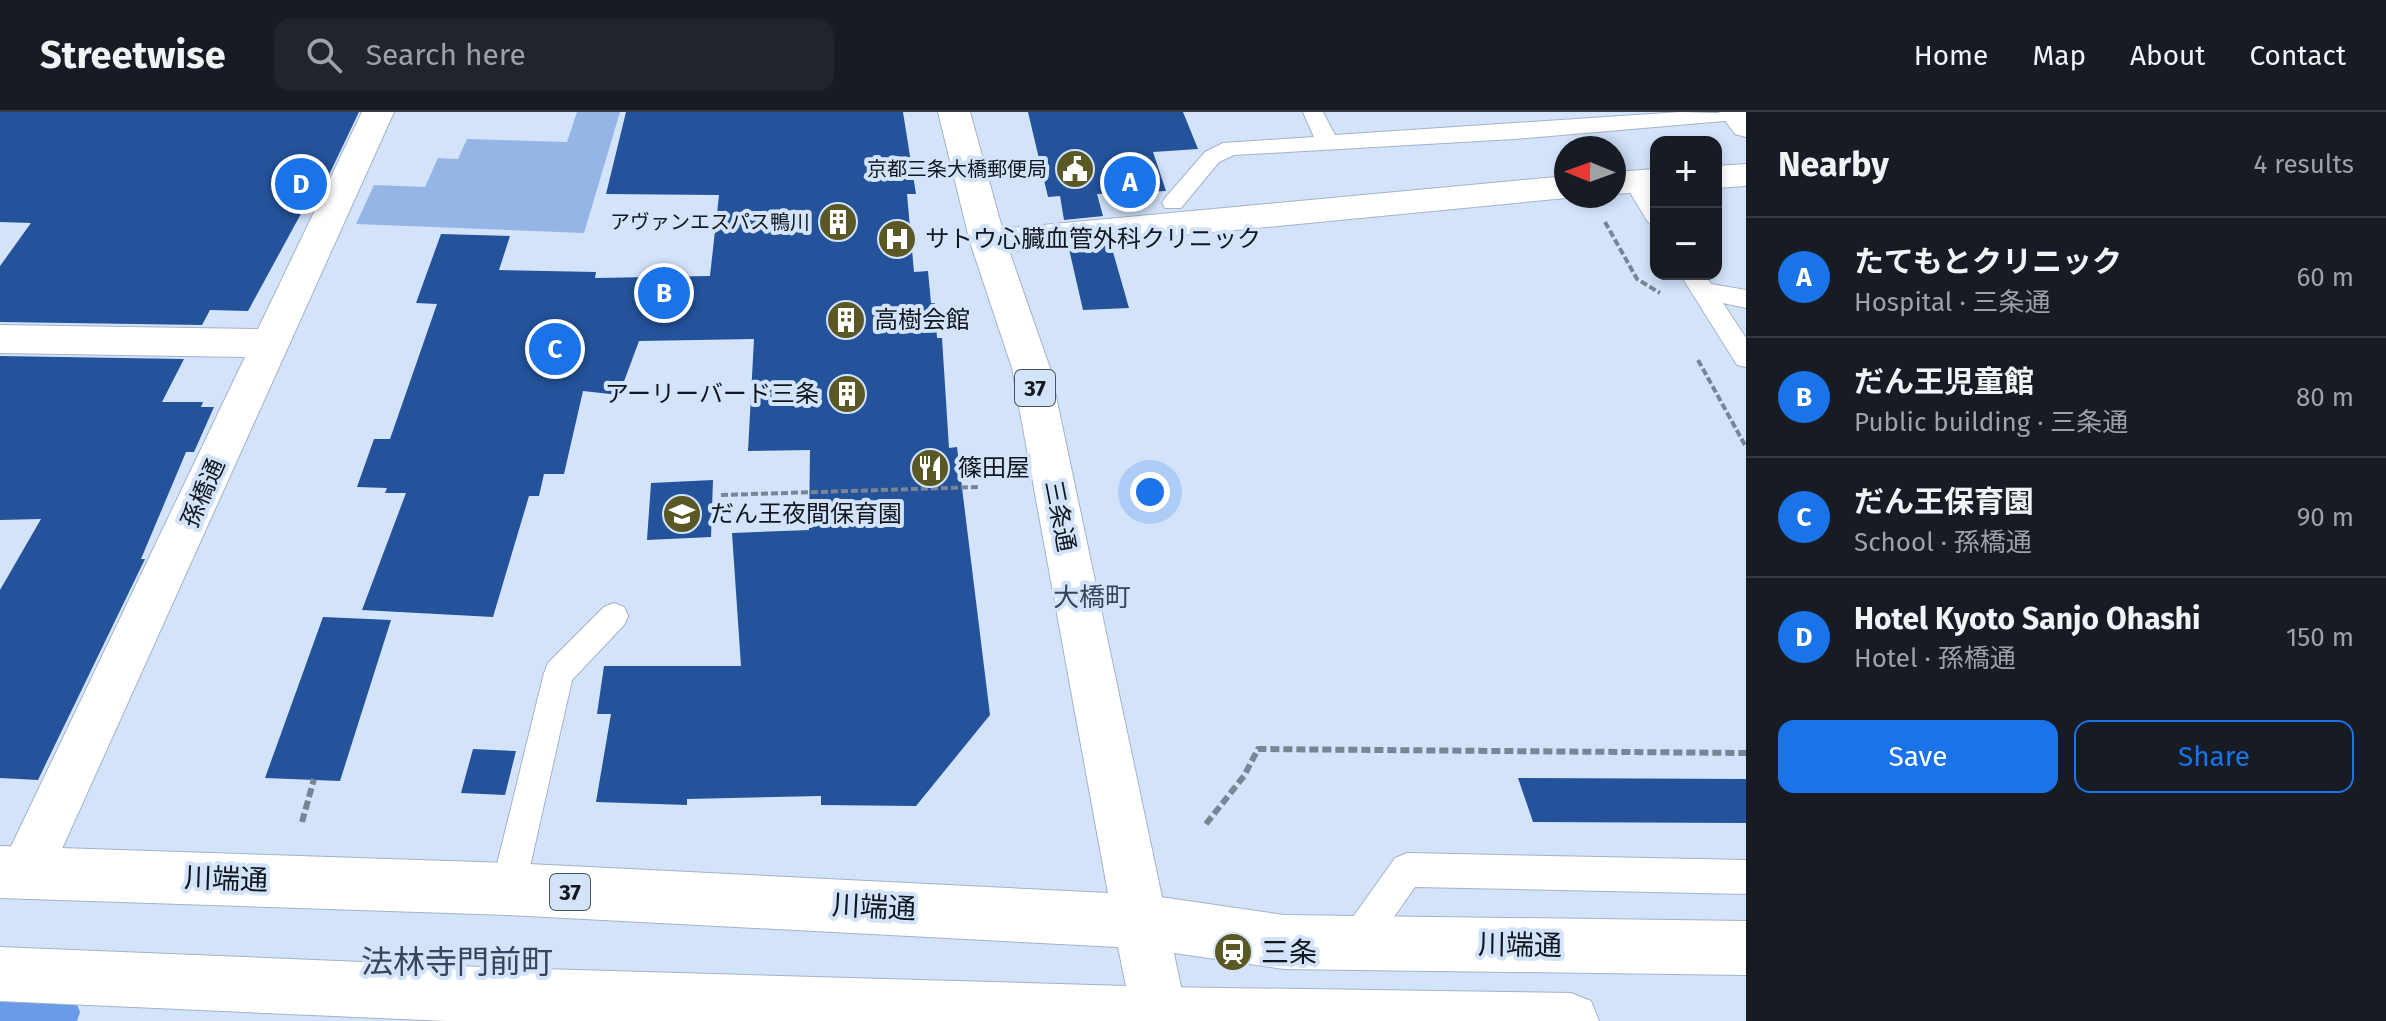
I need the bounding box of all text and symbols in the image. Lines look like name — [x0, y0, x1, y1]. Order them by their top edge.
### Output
search box — [274, 19, 834, 91]
text: Streetwise — [40, 32, 226, 78]
icon: search — [302, 33, 346, 77]
text: Search here — [366, 37, 526, 73]
text: Home — [1914, 39, 1988, 72]
text: Map — [2032, 39, 2086, 72]
text: About — [2130, 39, 2205, 72]
text: Contact — [2249, 39, 2346, 72]
north arrow — [1554, 136, 1626, 208]
map controls — [1650, 136, 1722, 280]
button: + — [1650, 136, 1722, 208]
text: Nearby — [1778, 144, 1889, 185]
public building icon: 京都三条大橋郵便局 — [1054, 148, 1096, 190]
text: 4 results — [2253, 149, 2354, 180]
pin: A — [1104, 152, 1156, 212]
pin: D — [275, 154, 327, 214]
place label: 京都三条大橋郵便局 — [867, 157, 1047, 181]
building icon: アヴァンエスパス鴨川 — [817, 201, 859, 243]
button: − — [1650, 208, 1722, 280]
place label: アヴァンエスパス鴨川 — [610, 210, 810, 234]
hospital icon: サトウ心臓血管外科クリニック — [876, 218, 918, 260]
place label: サトウ心臓血管外科クリニック — [925, 225, 1261, 253]
text: たてもとクリニック — [1854, 244, 2122, 280]
text: A — [1796, 262, 1812, 293]
text: 60 m — [2296, 262, 2354, 293]
pin: B — [638, 263, 690, 323]
text: Hospital · 三条通 — [1854, 287, 2051, 318]
building icon: 高樹会館 — [825, 299, 867, 341]
place label: 高樹会館 — [874, 306, 970, 334]
pin: C — [529, 319, 581, 379]
text: だん王児童館 — [1854, 364, 2034, 400]
road number: 37 — [1015, 370, 1055, 406]
building icon: アーリーバード三条 — [826, 373, 868, 415]
place label: アーリーバード三条 — [605, 380, 819, 408]
text: B — [1796, 382, 1812, 413]
text: 80 m — [2296, 382, 2354, 413]
text: Public building · 三条通 — [1854, 407, 2128, 438]
restaurant icon: 篠田屋 — [909, 447, 951, 489]
street label: 孫橋通 — [176, 454, 230, 532]
place label: 篠田屋 — [958, 454, 1030, 482]
your location — [1130, 472, 1170, 512]
street label: 三条通 — [1039, 478, 1081, 554]
text: だん王保育園 — [1854, 484, 2034, 520]
school or university icon: だん王夜間保育園 — [661, 493, 703, 535]
place label: だん王夜間保育園 — [710, 500, 902, 528]
text: C — [1797, 502, 1811, 533]
text: 90 m — [2297, 502, 2354, 533]
text: School · 孫橋通 — [1854, 527, 2032, 558]
district label: 大橋町 — [1053, 582, 1131, 613]
text: Hotel Kyoto Sanjo Ohashi — [1854, 601, 2201, 637]
text: D — [1796, 622, 1812, 653]
text: 150 m — [2286, 622, 2354, 653]
text: Hotel · 孫橋通 — [1854, 643, 2016, 674]
button: Save — [1778, 720, 2058, 793]
button: Share — [2074, 720, 2354, 793]
street label: 川端通 — [183, 861, 269, 897]
road number: 37 — [550, 874, 590, 910]
street label: 川端通 — [831, 888, 917, 926]
street label: 川端通 — [1478, 928, 1562, 962]
station icon: 三条 — [1212, 931, 1254, 973]
place label: 三条 — [1261, 936, 1317, 969]
district label: 法林寺門前町 — [361, 943, 553, 981]

